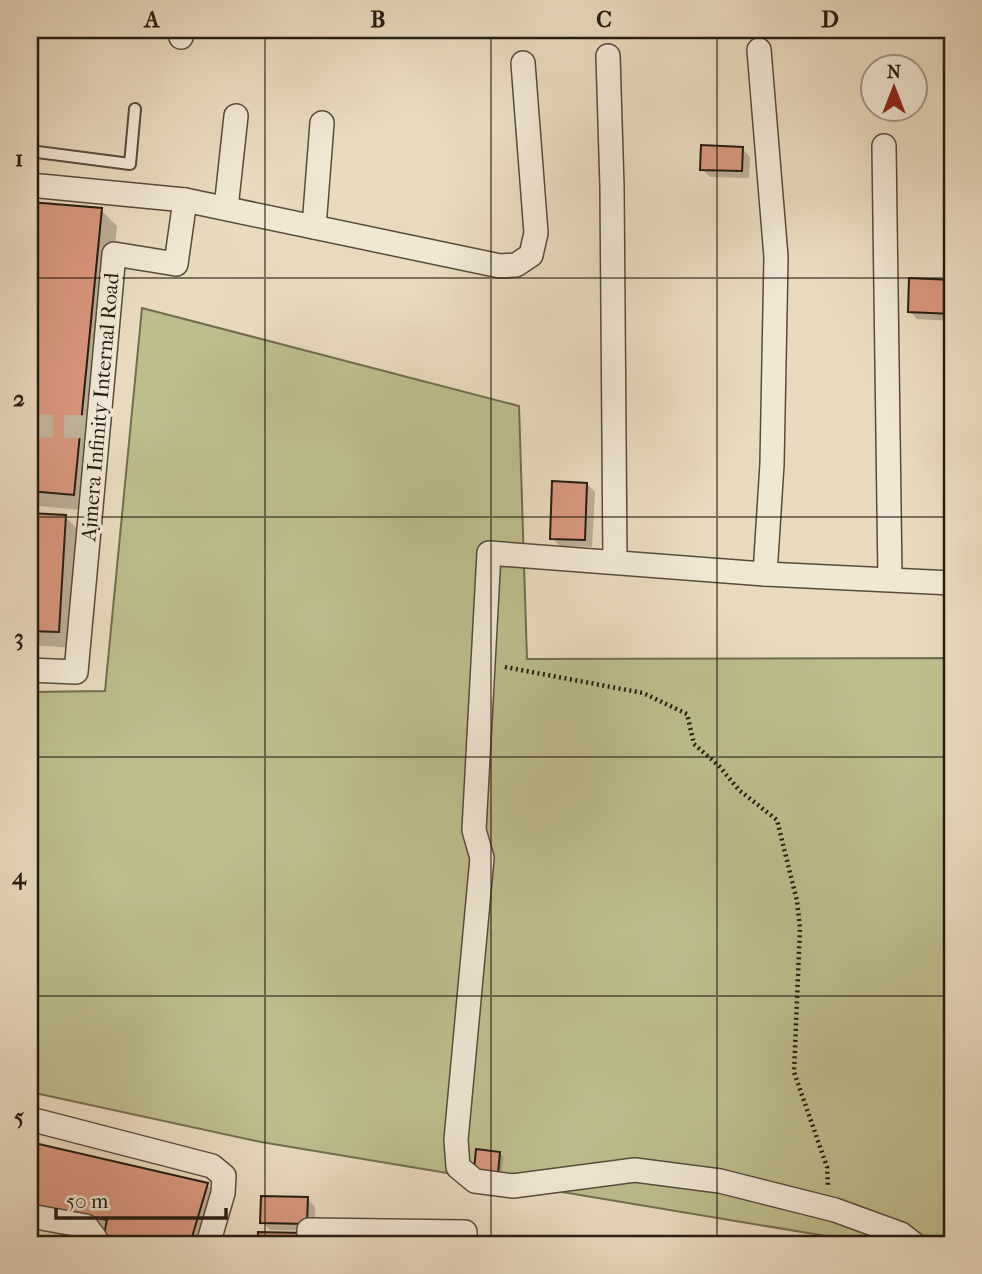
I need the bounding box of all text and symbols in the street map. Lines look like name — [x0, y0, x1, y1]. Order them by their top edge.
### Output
text: A — [143, 6, 161, 33]
text: B — [371, 6, 386, 33]
text: C — [596, 6, 612, 33]
text: D — [821, 6, 839, 33]
north arrow — [860, 52, 930, 122]
text: N — [887, 61, 902, 83]
text: 1 — [15, 145, 23, 172]
street label: Ajmera Infinity Internal Road — [76, 271, 124, 543]
text: 2 — [13, 385, 25, 412]
text: 3 — [14, 624, 24, 651]
text: 4 — [11, 863, 27, 890]
text: 5 — [14, 1103, 24, 1130]
scale bar — [56, 1176, 226, 1220]
text: 50 m — [66, 1189, 109, 1213]

